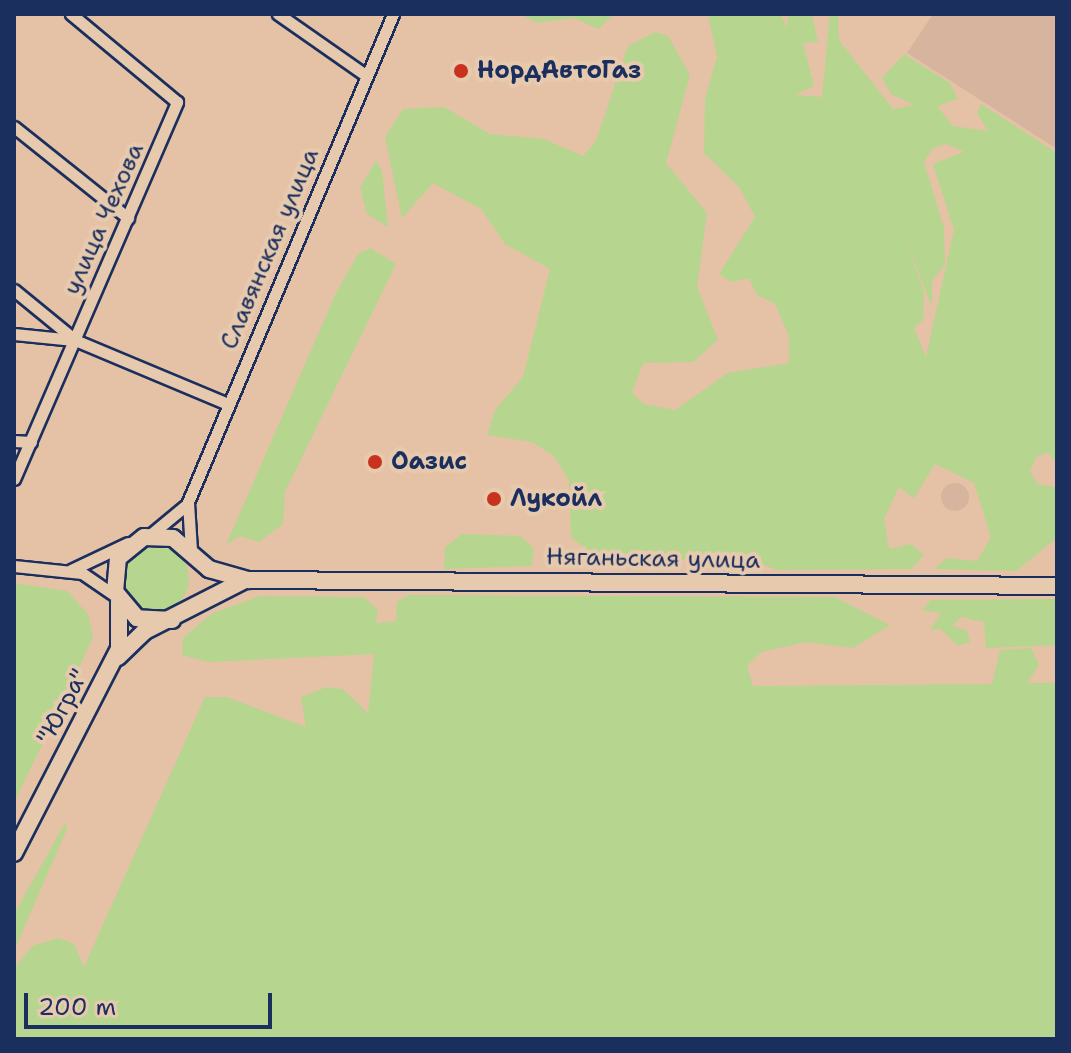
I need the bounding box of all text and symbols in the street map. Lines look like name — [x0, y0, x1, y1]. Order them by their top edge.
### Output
place label: НордАвтоГаз — [477, 57, 641, 85]
marker: НордАвтоГаз — [452, 62, 470, 80]
street label: улица Чехова — [58, 139, 150, 299]
street label: Славянская улица — [215, 144, 325, 354]
place label: Оазис — [391, 448, 467, 476]
marker: Оазис — [366, 453, 384, 471]
place label: Лукойл — [510, 485, 602, 513]
marker: Лукойл — [485, 490, 503, 508]
street label: Няганьская улица — [546, 543, 760, 575]
street label: "Югра" — [31, 664, 95, 750]
scale bar — [28, 977, 276, 1027]
text: 200 m — [38, 991, 116, 1023]

